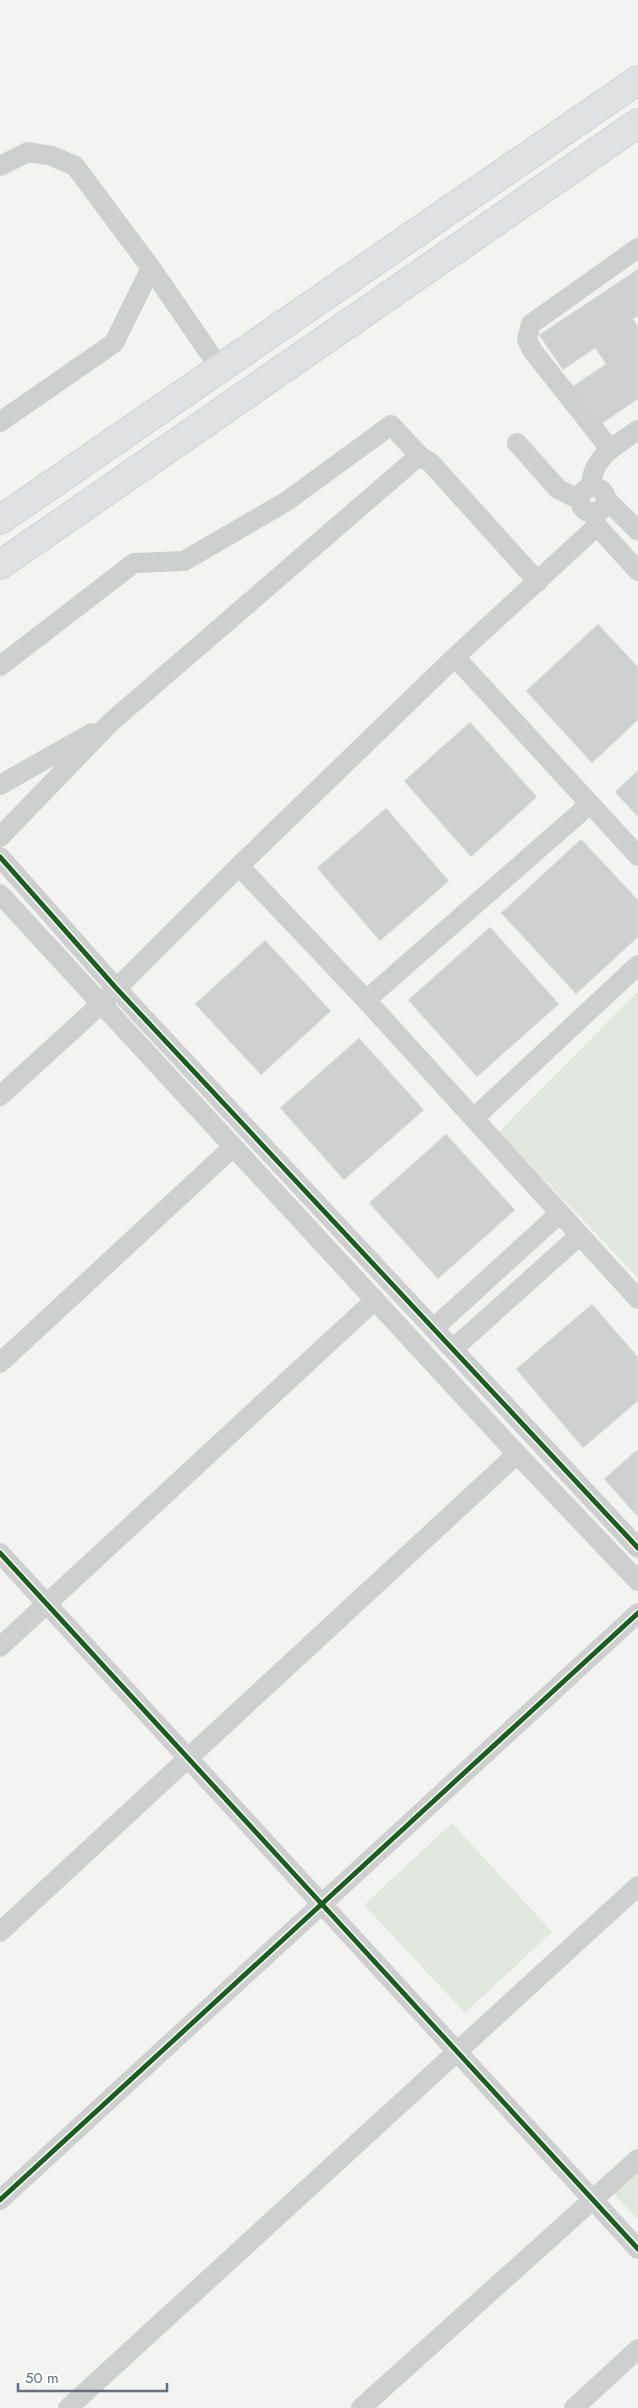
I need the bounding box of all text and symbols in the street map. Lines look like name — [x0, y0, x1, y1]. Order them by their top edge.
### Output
scale bar — [18, 2360, 166, 2392]
text: 50 m — [25, 2367, 59, 2389]

